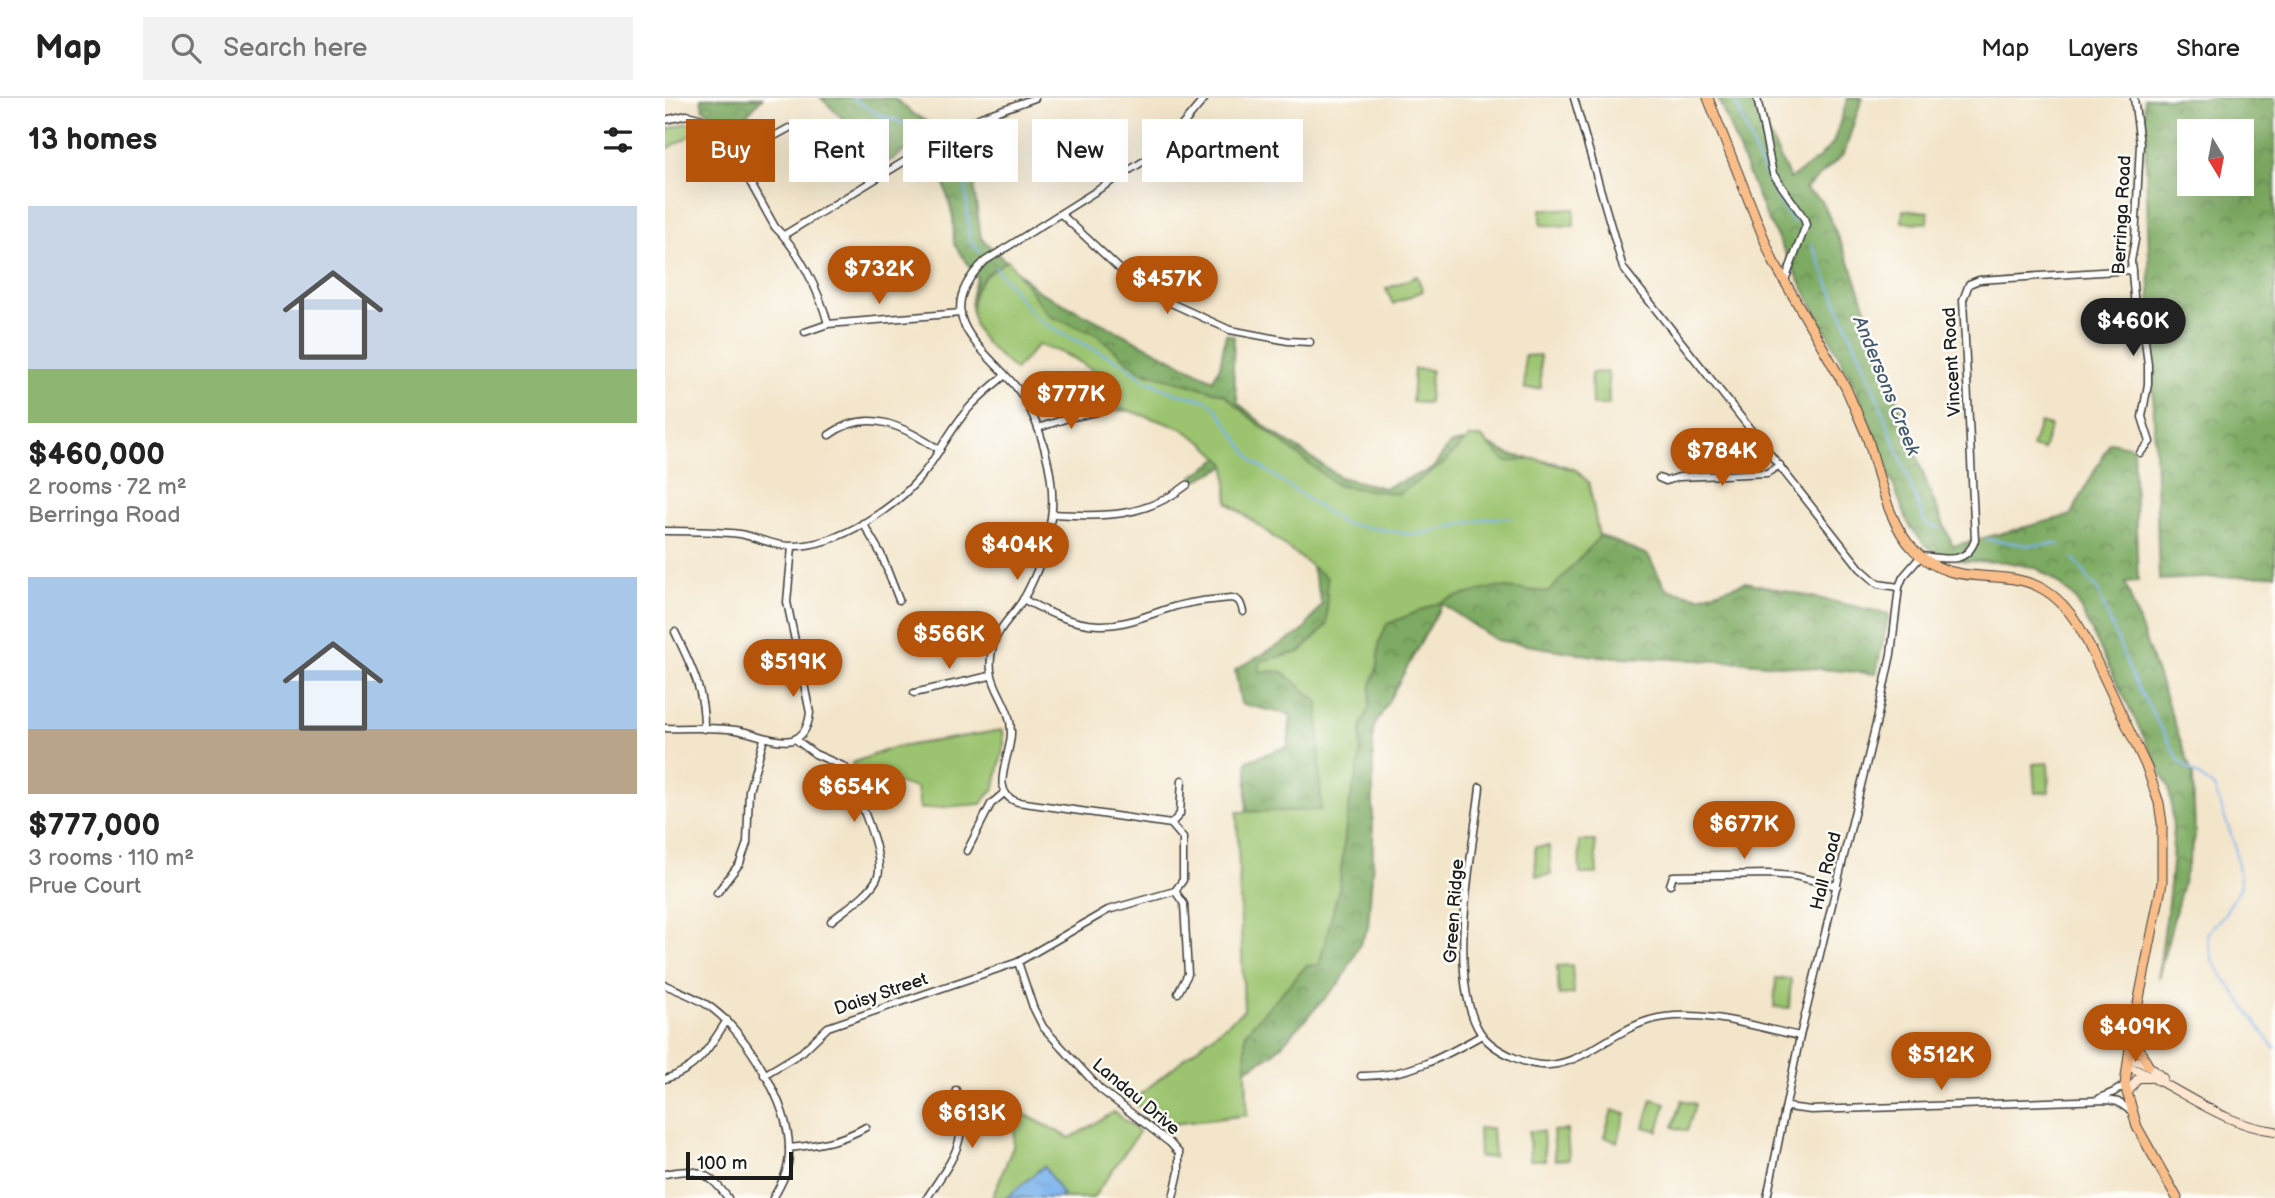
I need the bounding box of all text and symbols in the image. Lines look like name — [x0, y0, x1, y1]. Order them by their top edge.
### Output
search box — [143, 17, 633, 80]
text: Map — [35, 28, 101, 68]
icon: search — [167, 29, 205, 67]
text: Search here — [223, 33, 367, 64]
text: Map — [1981, 34, 2029, 63]
text: Layers — [2067, 34, 2138, 63]
text: Share — [2176, 34, 2240, 63]
chip: Buy — [686, 119, 775, 182]
chip: Rent — [789, 119, 889, 182]
chip: Filters — [903, 119, 1018, 182]
chip: New — [1032, 119, 1128, 182]
chip: Apartment — [1142, 119, 1303, 182]
north arrow — [2177, 119, 2254, 196]
map controls — [2177, 119, 2254, 196]
icon: filters — [599, 121, 637, 159]
text: 13 homes — [28, 122, 157, 158]
street label: Berringa Road — [2108, 155, 2136, 275]
pin: $732K — [830, 246, 928, 306]
icon: home — [270, 252, 396, 378]
text: $732K — [844, 255, 914, 283]
pin: $457K — [1118, 256, 1216, 316]
text: $457K — [1132, 265, 1202, 293]
pin: $460K — [2084, 299, 2182, 358]
street label: Vincent Road — [1939, 307, 1965, 417]
text: $460K — [2097, 307, 2169, 335]
water label: Andersons Creek — [1847, 312, 1925, 460]
pin: $777K — [1022, 372, 1120, 431]
text: $777K — [1037, 380, 1105, 408]
pin: $784K — [1673, 428, 1771, 488]
text: $460,000 — [28, 437, 165, 473]
text: $784K — [1687, 437, 1757, 465]
text: 2 rooms · 72 m² — [28, 473, 187, 501]
text: Berringa Road — [28, 501, 181, 529]
pin: $404K — [968, 522, 1066, 582]
text: $404K — [981, 531, 1053, 559]
pin: $566K — [900, 612, 998, 671]
text: $566K — [913, 620, 985, 648]
icon: home — [270, 623, 396, 749]
pin: $519K — [744, 640, 842, 699]
text: $519K — [759, 648, 827, 676]
pin: $654K — [805, 764, 903, 824]
text: $654K — [818, 773, 890, 801]
pin: $677K — [1695, 802, 1793, 861]
text: $777,000 — [28, 808, 160, 844]
text: $677K — [1709, 810, 1779, 838]
street label: Hall Road — [1806, 830, 1846, 912]
text: 3 rooms · 110 m² — [28, 844, 194, 872]
street label: Green Ridge — [1440, 858, 1468, 964]
text: Prue Court — [28, 872, 141, 900]
street label: Daisy Street — [832, 968, 931, 1020]
pin: $409K — [2086, 1004, 2184, 1064]
text: $409K — [2099, 1013, 2171, 1041]
pin: $512K — [1892, 1032, 1990, 1092]
text: $512K — [1907, 1041, 1975, 1069]
street label: Landau Drive — [1088, 1054, 1184, 1140]
pin: $613K — [923, 1090, 1021, 1150]
text: $613K — [938, 1099, 1006, 1127]
scale bar — [686, 1149, 793, 1181]
text: 100 m — [697, 1152, 748, 1175]

